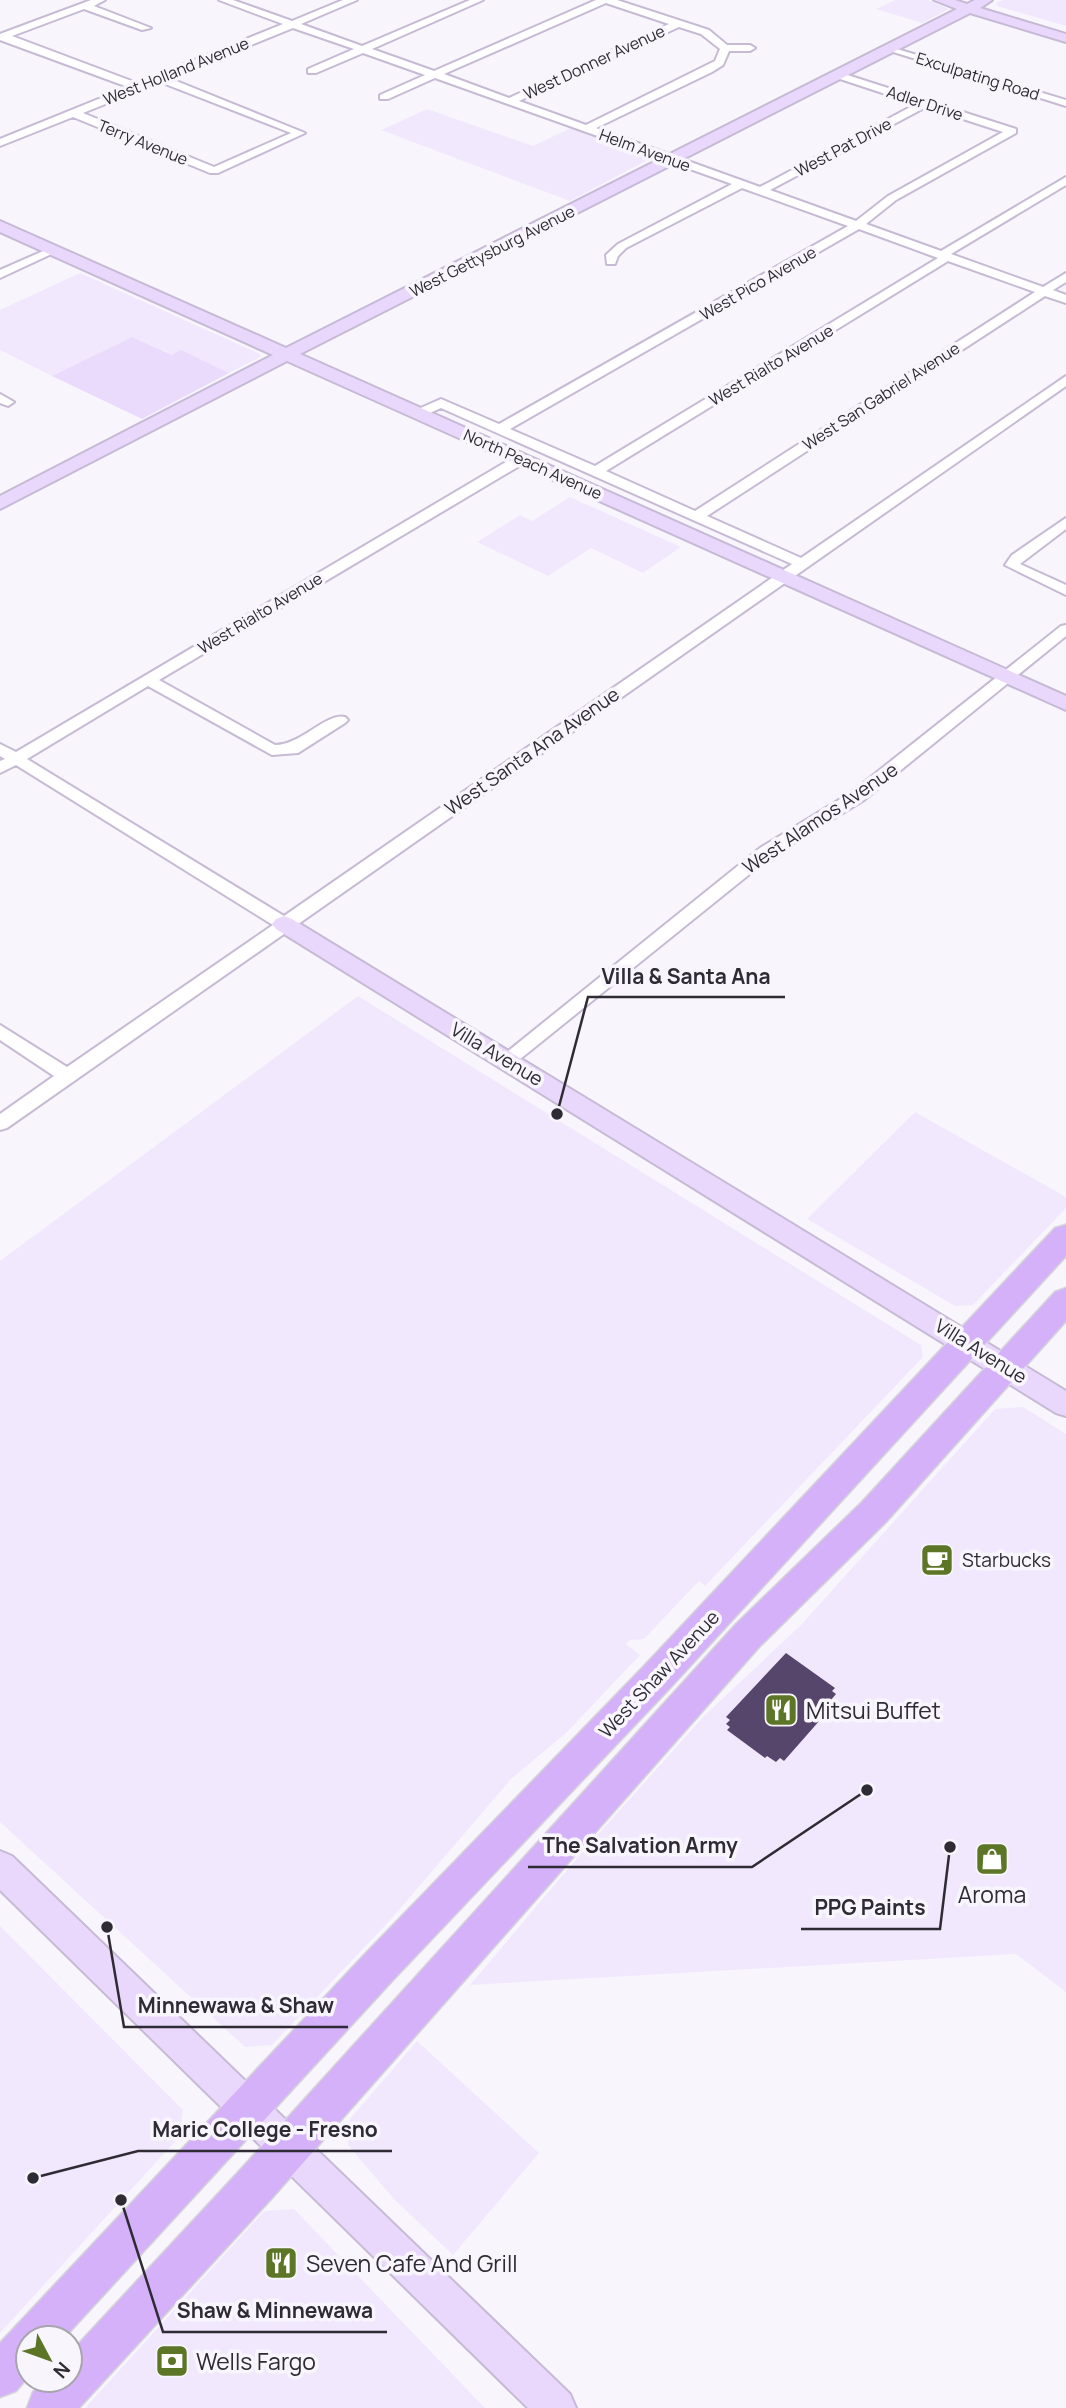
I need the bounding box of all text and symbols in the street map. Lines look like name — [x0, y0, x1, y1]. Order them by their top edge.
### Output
street label: West Donner Avenue — [520, 20, 668, 104]
street label: West Holland Avenue — [100, 32, 252, 110]
street label: Exculpating Road — [914, 47, 1042, 105]
street label: Adler Drive — [884, 80, 966, 126]
street label: West Pat Drive — [791, 112, 895, 182]
street label: Terry Avenue — [95, 114, 191, 170]
street label: Helm Avenue — [596, 123, 694, 177]
street label: West Gettysburg Avenue — [406, 200, 578, 302]
street label: West Pico Avenue — [696, 241, 820, 325]
street label: West Rialto Avenue — [705, 319, 837, 411]
street label: West San Gabriel Avenue — [798, 337, 964, 455]
street label: North Peach Avenue — [460, 424, 606, 504]
street label: West Rialto Avenue — [194, 567, 326, 659]
street label: West Santa Ana Avenue — [440, 681, 624, 821]
street label: West Alamos Avenue — [737, 756, 903, 880]
callout: Villa & Santa Ana — [588, 955, 785, 997]
text: Villa & Santa Ana — [602, 962, 770, 990]
street label: Villa Avenue — [446, 1016, 548, 1092]
street label: Villa Avenue — [930, 1312, 1032, 1390]
cafe icon: Starbucks — [918, 1541, 956, 1579]
place label: Starbucks — [962, 1547, 1051, 1573]
street label: West Shaw Avenue — [593, 1605, 725, 1743]
restaurant icon: Mitsui Buffet — [762, 1691, 800, 1729]
place label: Mitsui Buffet — [806, 1694, 941, 1726]
callout: The Salvation Army — [528, 1825, 752, 1867]
text: The Salvation Army — [542, 1831, 738, 1859]
shop icon: Aroma — [973, 1840, 1011, 1878]
place label: Aroma — [958, 1878, 1026, 1910]
callout: PPG Paints — [801, 1887, 940, 1929]
text: PPG Paints — [814, 1893, 926, 1921]
callout: Minnewawa & Shaw — [124, 1985, 348, 2027]
text: Minnewawa & Shaw — [138, 1991, 334, 2019]
callout: Maric College - Fresno — [138, 2109, 392, 2151]
text: Maric College - Fresno — [152, 2115, 378, 2143]
restaurant icon: Seven Cafe And Grill — [262, 2244, 300, 2282]
place label: Seven Cafe And Grill — [306, 2247, 518, 2279]
callout: Shaw & Minnewawa — [163, 2290, 387, 2332]
text: Shaw & Minnewawa — [177, 2296, 373, 2324]
north arrow — [14, 2324, 84, 2394]
bank icon: Wells Fargo — [153, 2342, 191, 2380]
place label: Wells Fargo — [196, 2345, 316, 2377]
text: N — [48, 2356, 76, 2384]

